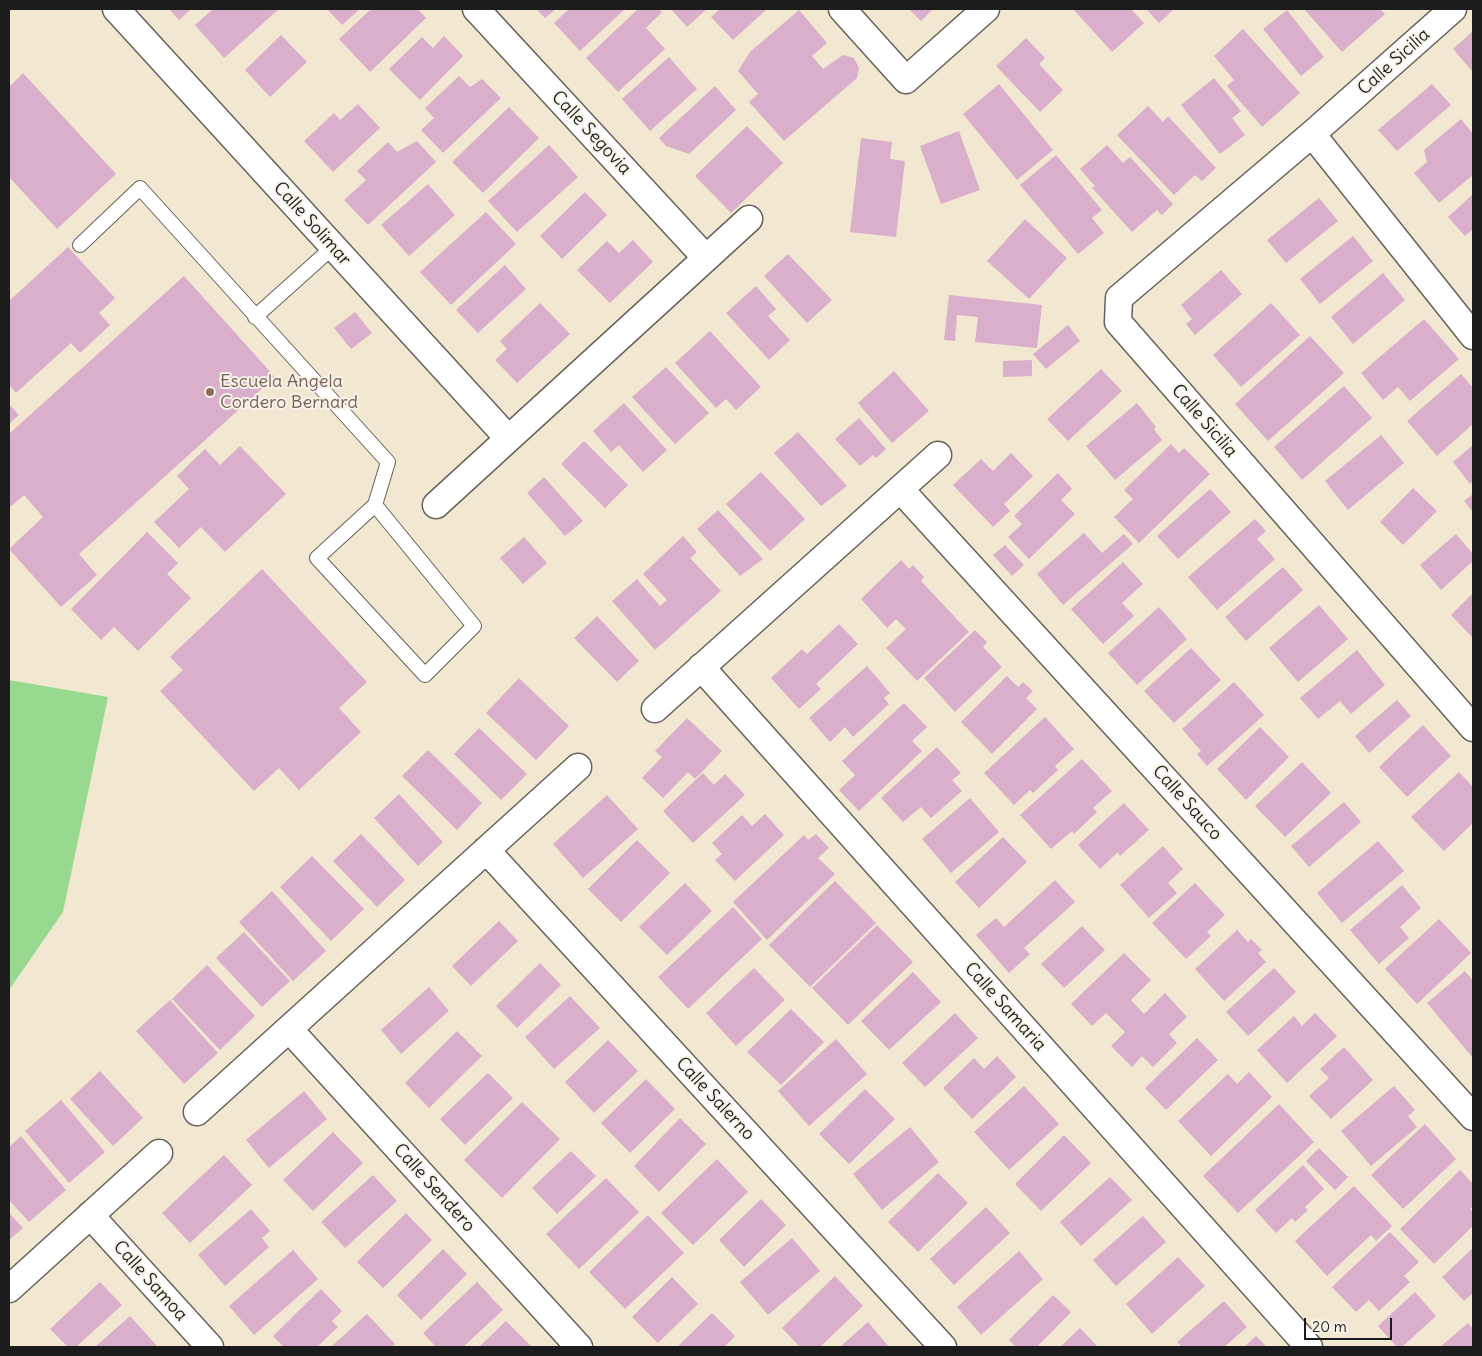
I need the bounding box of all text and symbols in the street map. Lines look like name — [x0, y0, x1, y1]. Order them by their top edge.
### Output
street label: Calle Sicilia — [1353, 24, 1435, 100]
street label: Calle Segovia — [547, 87, 635, 179]
street label: Calle Solimar — [269, 178, 355, 270]
place label: Escuela Angela Cordero Bernard — [220, 371, 358, 414]
street label: Calle Sicilia — [1166, 380, 1242, 462]
marker: Escuela Angela Cordero Bernard — [204, 386, 216, 398]
street label: Calle Sauco — [1148, 761, 1226, 845]
street label: Calle Samaria — [959, 958, 1051, 1056]
street label: Calle Salerno — [671, 1053, 759, 1145]
street label: Calle Sendero — [389, 1139, 479, 1237]
street label: Calle Samoa — [108, 1236, 192, 1326]
scale bar — [1307, 1308, 1394, 1340]
text: 20 m — [1312, 1317, 1347, 1336]

